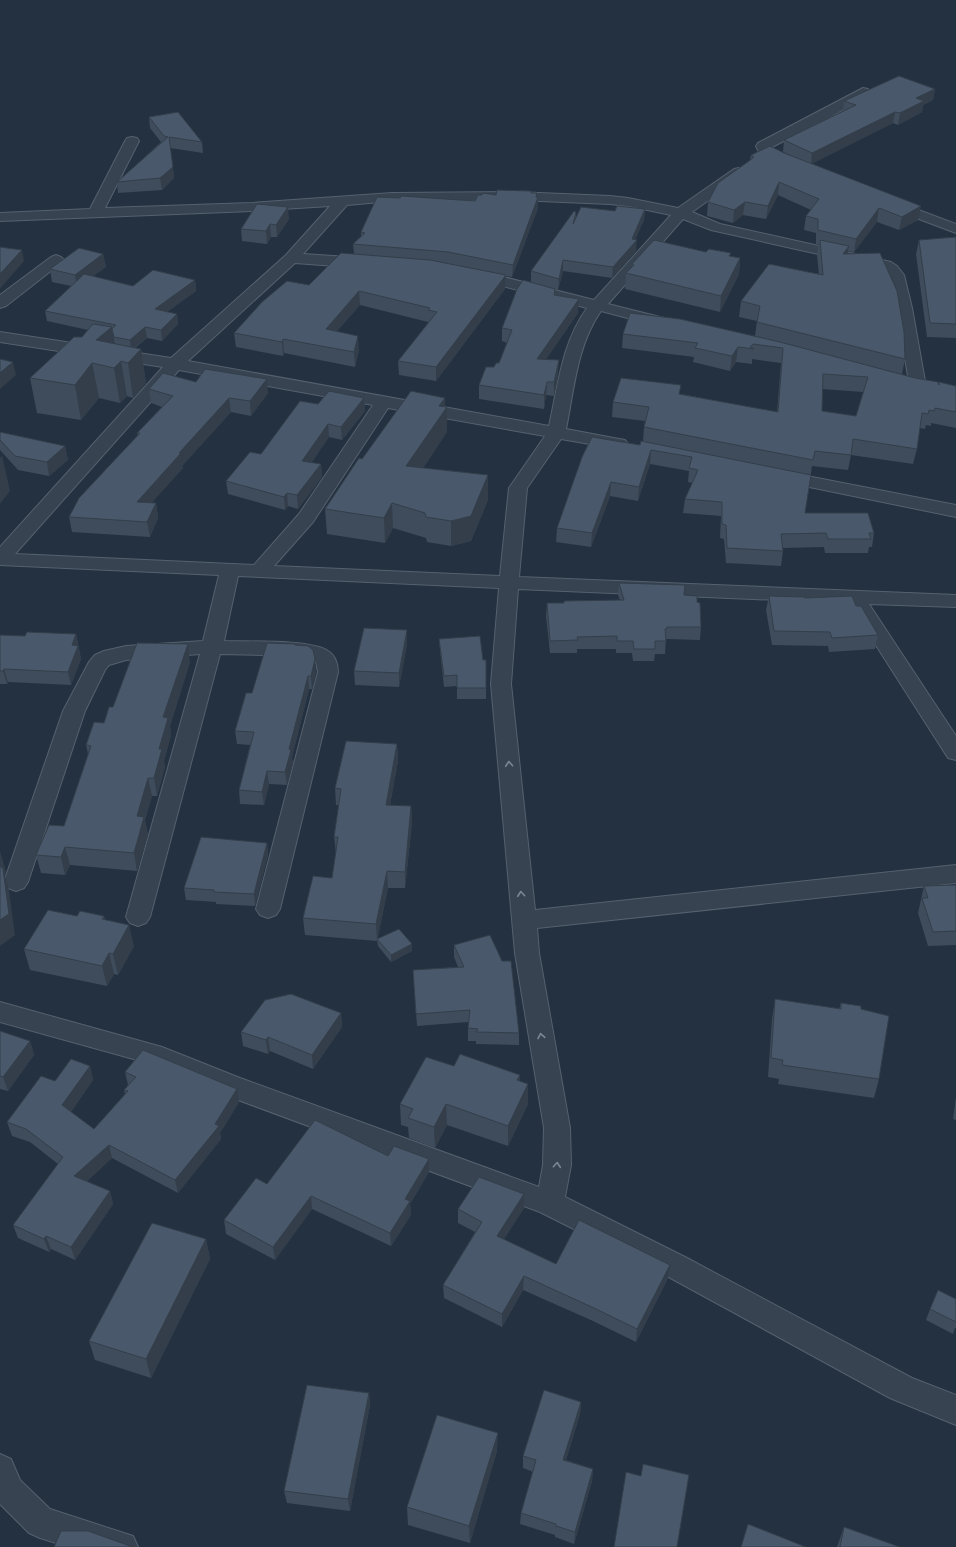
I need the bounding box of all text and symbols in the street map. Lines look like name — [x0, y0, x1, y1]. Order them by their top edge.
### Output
one-way arrow — [505, 761, 514, 768]
one-way arrow — [517, 891, 526, 897]
one-way arrow — [537, 1033, 545, 1040]
one-way arrow — [552, 1162, 561, 1168]

